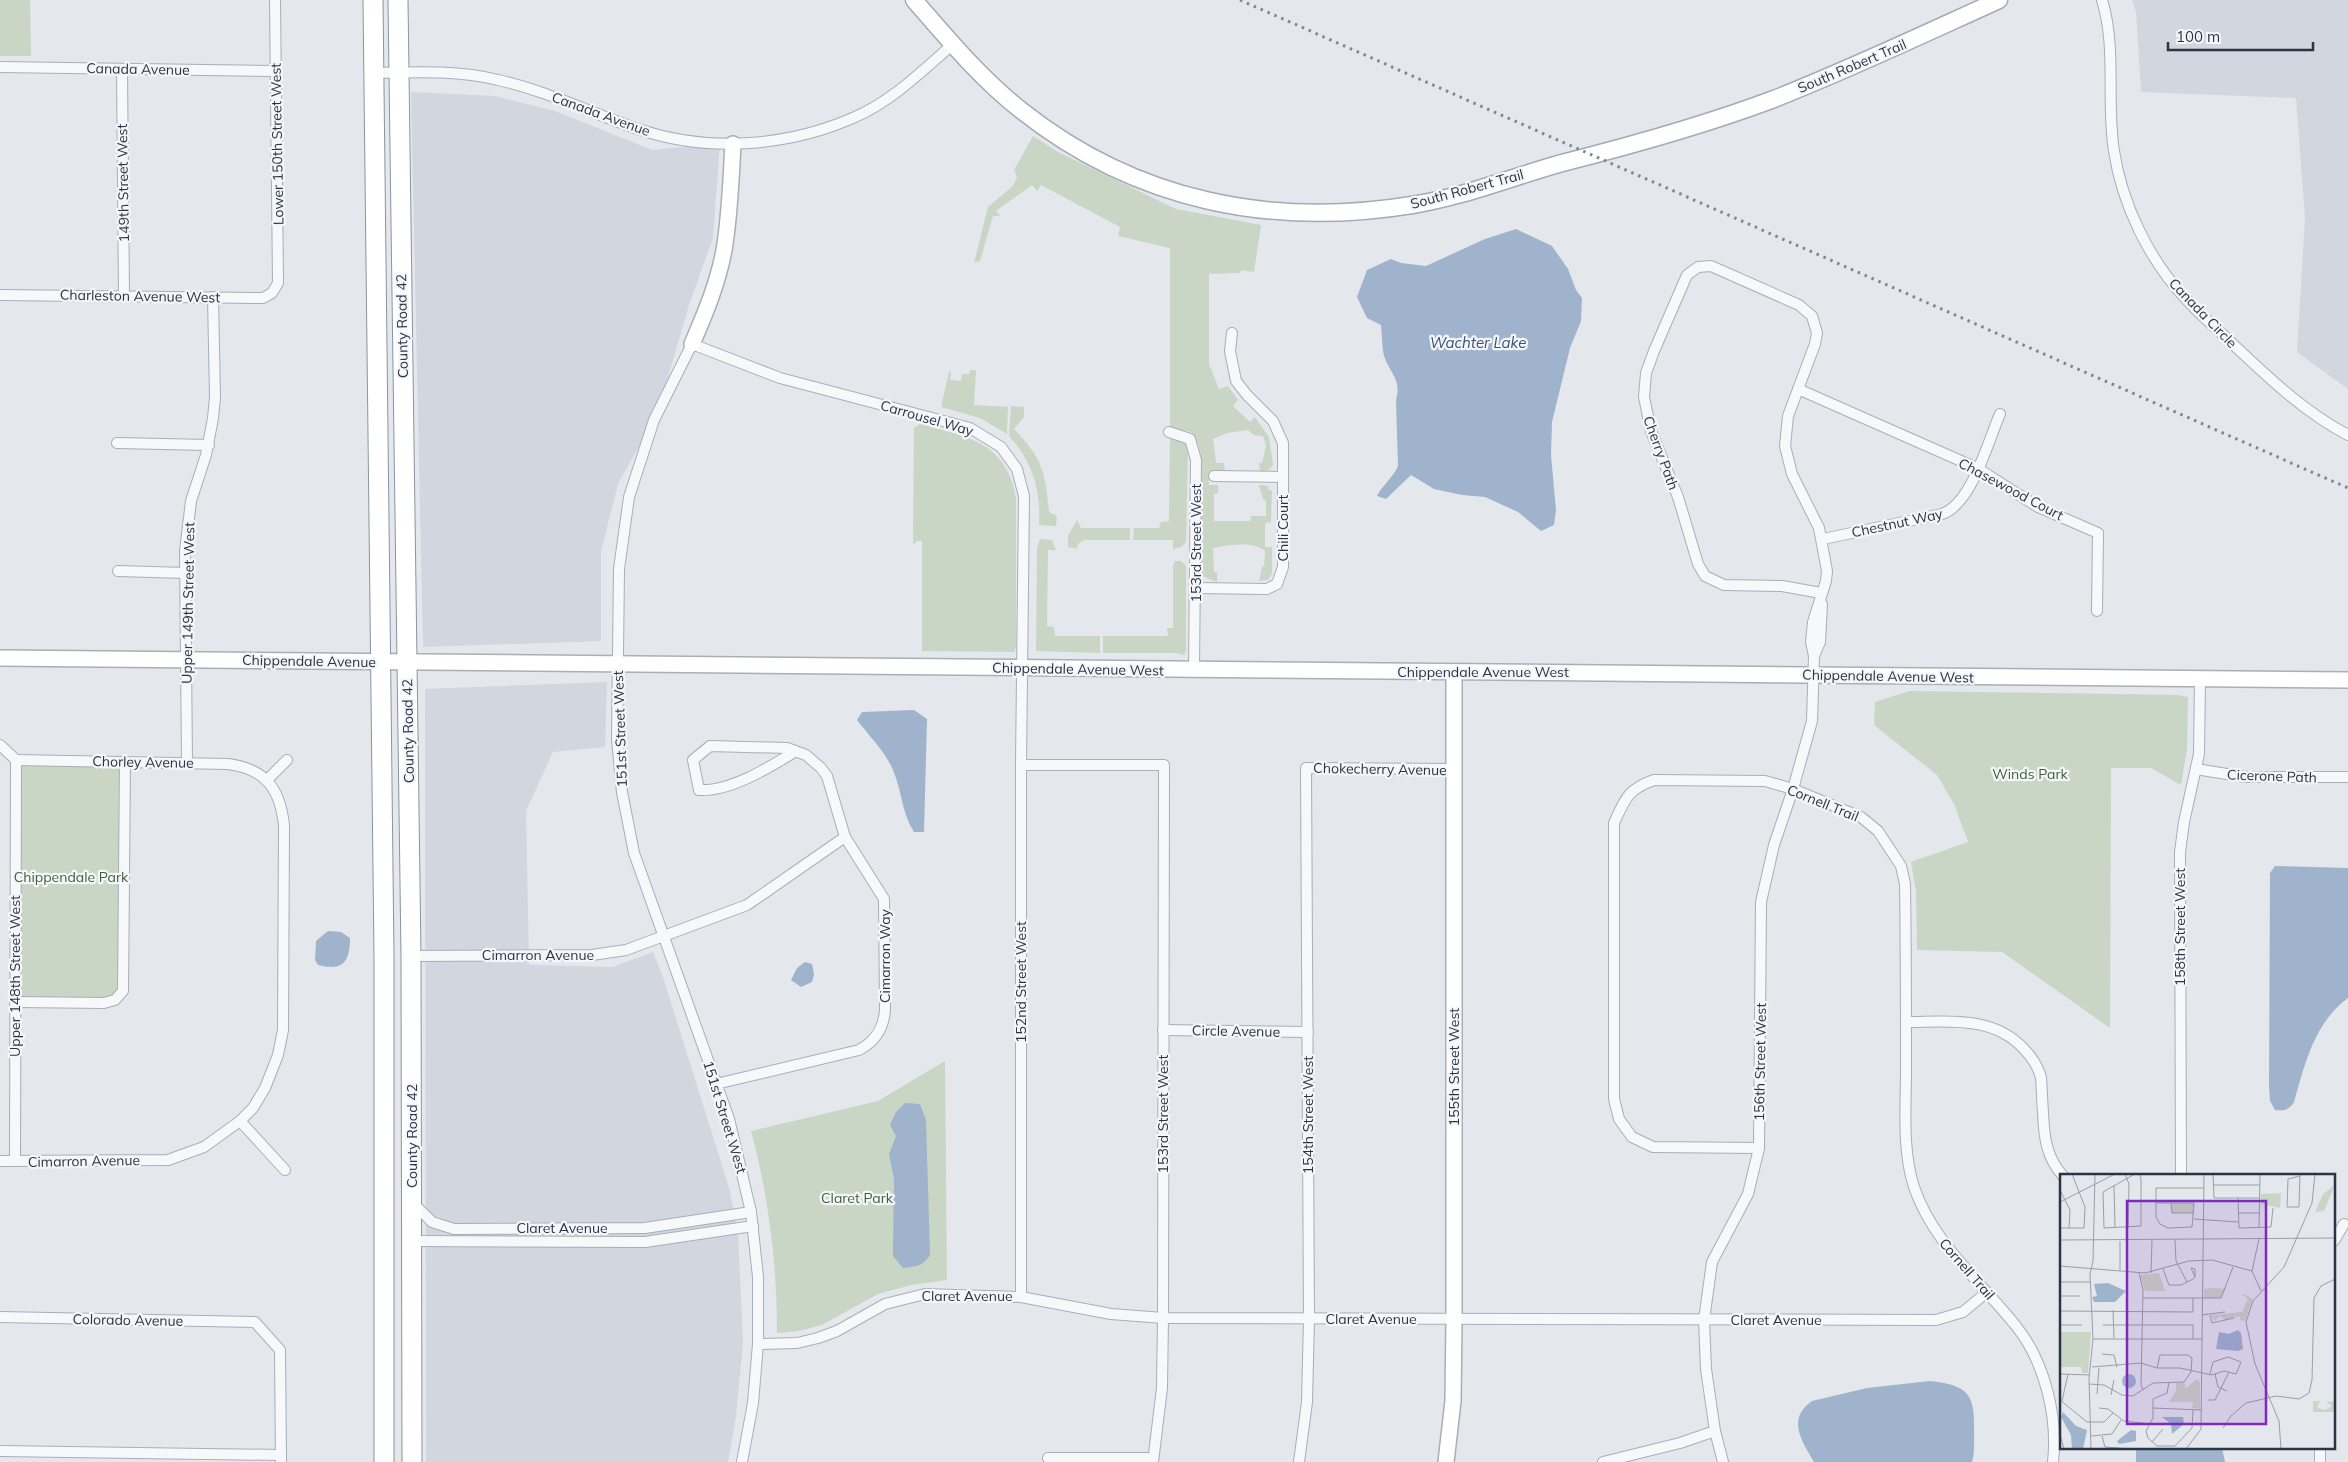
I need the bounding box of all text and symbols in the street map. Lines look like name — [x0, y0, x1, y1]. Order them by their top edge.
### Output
scale bar — [2168, 20, 2313, 52]
text: 100 m — [2176, 27, 2220, 46]
street label: South Robert Trail — [1795, 35, 1909, 97]
street label: Canada Avenue — [86, 59, 190, 79]
street label: Lower 150th Street West — [267, 63, 287, 225]
street label: Canada Avenue — [549, 88, 653, 140]
street label: 149th Street West — [113, 124, 133, 242]
street label: South Robert Trail — [1408, 165, 1526, 213]
street label: County Road 42 — [392, 274, 412, 378]
street label: Canada Circle — [2165, 274, 2241, 352]
street label: Charleston Avenue West — [60, 286, 220, 306]
water label: Wachter Lake — [1430, 333, 1526, 352]
street label: Carrousel Way — [878, 396, 976, 440]
street label: Cherry Path — [1639, 414, 1683, 492]
street label: Chasewood Court — [1955, 454, 2067, 524]
street label: 153rd Street West — [1187, 484, 1205, 602]
street label: Chili Court — [1274, 494, 1292, 561]
street label: Chestnut Way — [1850, 504, 1945, 541]
street label: Upper 149th Street West — [178, 522, 198, 684]
street label: Chippendale Avenue — [242, 651, 376, 671]
street label: Chippendale Avenue West — [992, 659, 1164, 679]
street label: Chippendale Avenue West — [1397, 663, 1569, 681]
street label: Chippendale Avenue West — [1802, 666, 1974, 686]
street label: 151st Street West — [609, 670, 631, 788]
street label: County Road 42 — [398, 679, 418, 783]
street label: Chorley Avenue — [92, 752, 194, 772]
street label: Chokecherry Avenue — [1313, 759, 1447, 779]
park label: Winds Park — [1992, 765, 2069, 783]
street label: Cicerone Path — [2227, 765, 2317, 787]
street label: Cornell Trail — [1785, 780, 1861, 826]
park label: Chippendale Park — [14, 868, 129, 886]
street label: 158th Street West — [2171, 868, 2189, 986]
street label: Upper 148th Street West — [6, 895, 24, 1057]
street label: Cimarron Way — [876, 908, 894, 1003]
street label: 152nd Street West — [1012, 921, 1030, 1043]
street label: Cimarron Avenue — [482, 946, 594, 964]
street label: 156th Street West — [1750, 1003, 1770, 1121]
street label: 155th Street West — [1445, 1008, 1463, 1126]
street label: Circle Avenue — [1192, 1021, 1280, 1041]
street label: 153rd Street West — [1154, 1055, 1172, 1173]
street label: 154th Street West — [1299, 1056, 1317, 1174]
street label: 151st Street West — [699, 1058, 751, 1176]
street label: County Road 42 — [403, 1084, 421, 1188]
street label: Cimarron Avenue — [28, 1151, 140, 1171]
inset map — [2060, 1174, 2336, 1450]
park label: Claret Park — [821, 1189, 894, 1207]
street label: Claret Avenue — [516, 1219, 608, 1237]
street label: Cornell Trail — [1935, 1235, 1999, 1303]
street label: Claret Avenue — [921, 1287, 1013, 1305]
street label: Colorado Avenue — [73, 1310, 183, 1330]
street label: Claret Avenue — [1325, 1310, 1417, 1328]
street label: Claret Avenue — [1730, 1311, 1822, 1329]

